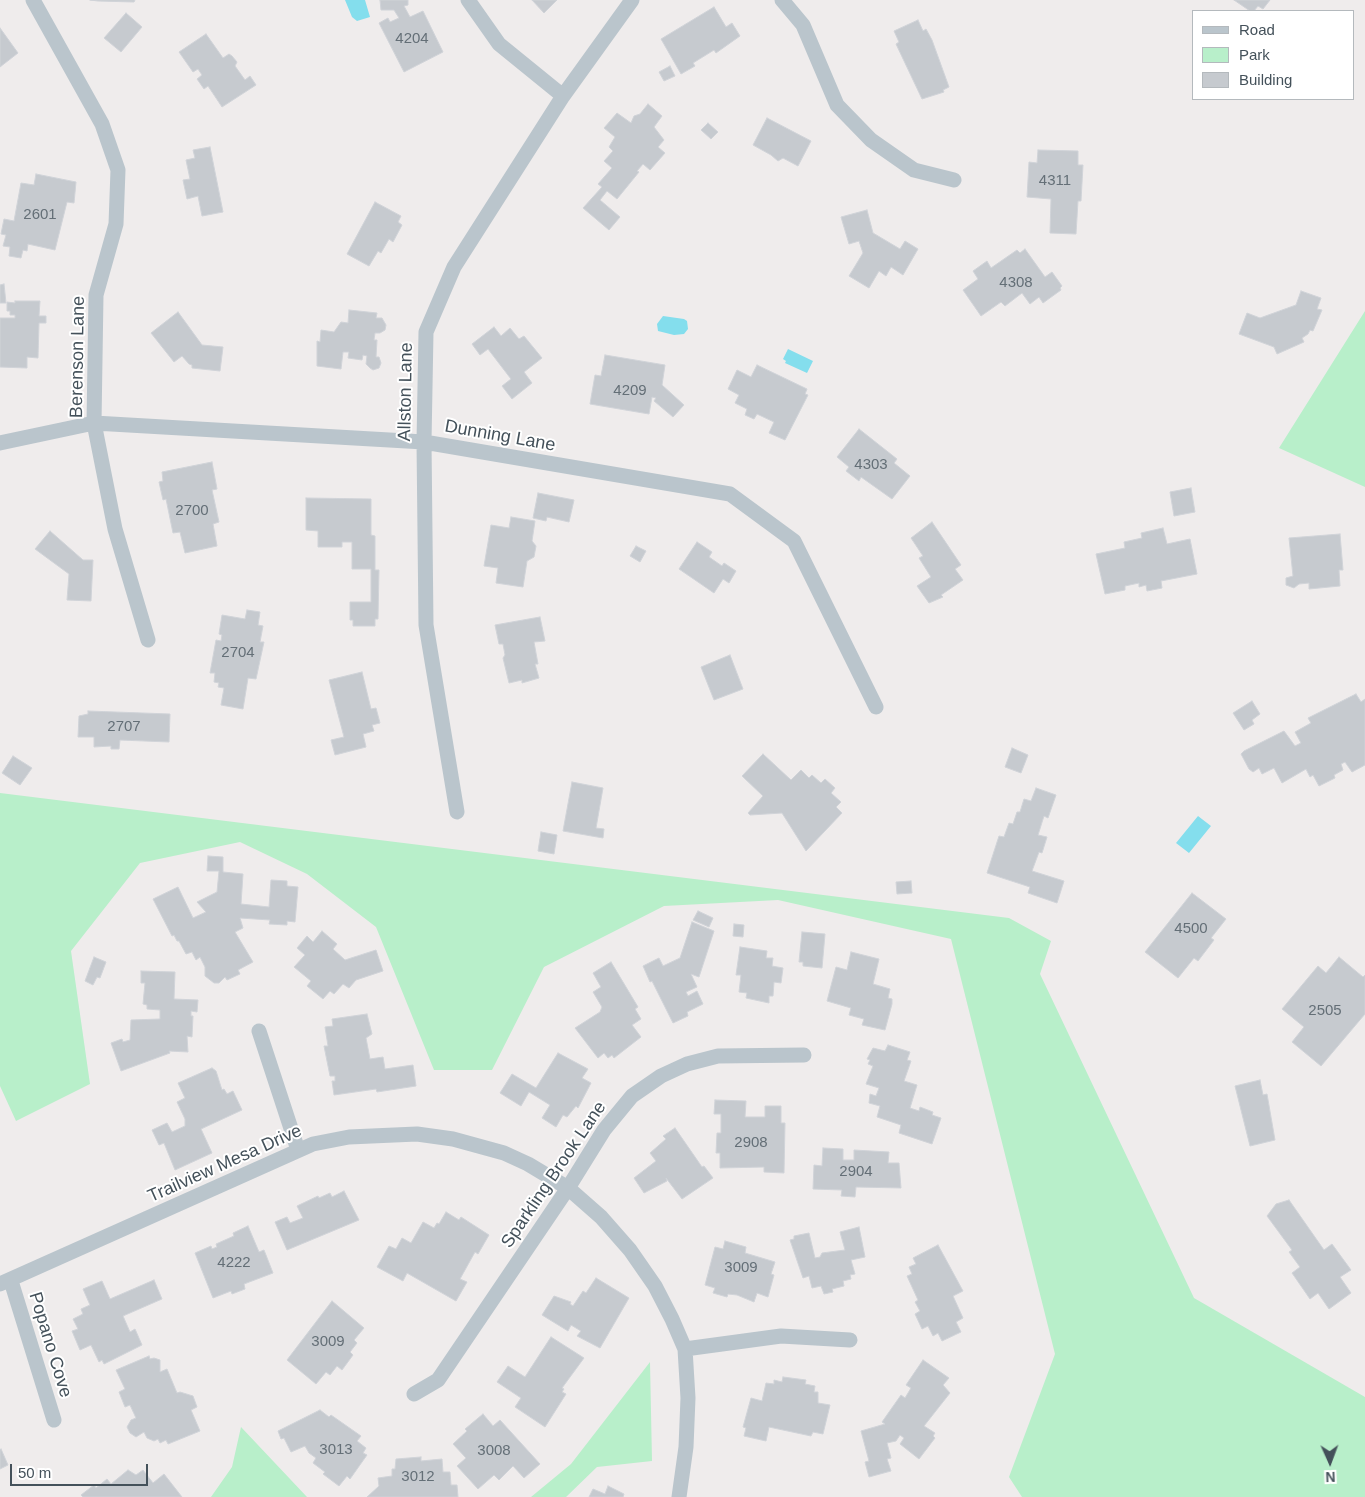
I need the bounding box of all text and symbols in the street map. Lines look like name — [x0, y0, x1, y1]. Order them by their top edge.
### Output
legend — [1192, 10, 1355, 100]
text: Road — [1239, 21, 1275, 38]
house number: 4204 — [395, 30, 429, 48]
text: Park — [1239, 46, 1270, 63]
text: Building — [1239, 71, 1292, 88]
house number: 4311 — [1039, 172, 1071, 190]
house number: 2601 — [23, 206, 57, 224]
house number: 4308 — [999, 274, 1033, 292]
street label: Berenson Lane — [66, 296, 90, 418]
street label: Allston Lane — [394, 342, 418, 442]
house number: 4209 — [613, 382, 647, 400]
street label: Dunning Lane — [443, 416, 557, 456]
house number: 4303 — [854, 456, 888, 474]
house number: 2700 — [175, 502, 209, 520]
house number: 2704 — [221, 644, 255, 662]
house number: 2707 — [107, 718, 141, 736]
house number: 4500 — [1174, 920, 1208, 938]
house number: 2505 — [1308, 1002, 1342, 1020]
street label: Sparkling Brook Lane — [497, 1098, 611, 1252]
street label: Trailview Mesa Drive — [145, 1120, 305, 1208]
house number: 2908 — [734, 1134, 768, 1152]
house number: 2904 — [839, 1163, 873, 1181]
house number: 4222 — [217, 1254, 251, 1272]
house number: 3009 — [724, 1259, 758, 1277]
street label: Popano Cove — [24, 1290, 76, 1400]
house number: 3009 — [311, 1333, 345, 1351]
north arrow — [1305, 1437, 1355, 1487]
house number: 3013 — [319, 1441, 353, 1459]
house number: 3008 — [477, 1442, 511, 1460]
scale bar — [12, 1454, 150, 1486]
text: 50 m — [18, 1464, 51, 1481]
house number: 3012 — [401, 1468, 435, 1486]
text: N — [1325, 1469, 1336, 1485]

